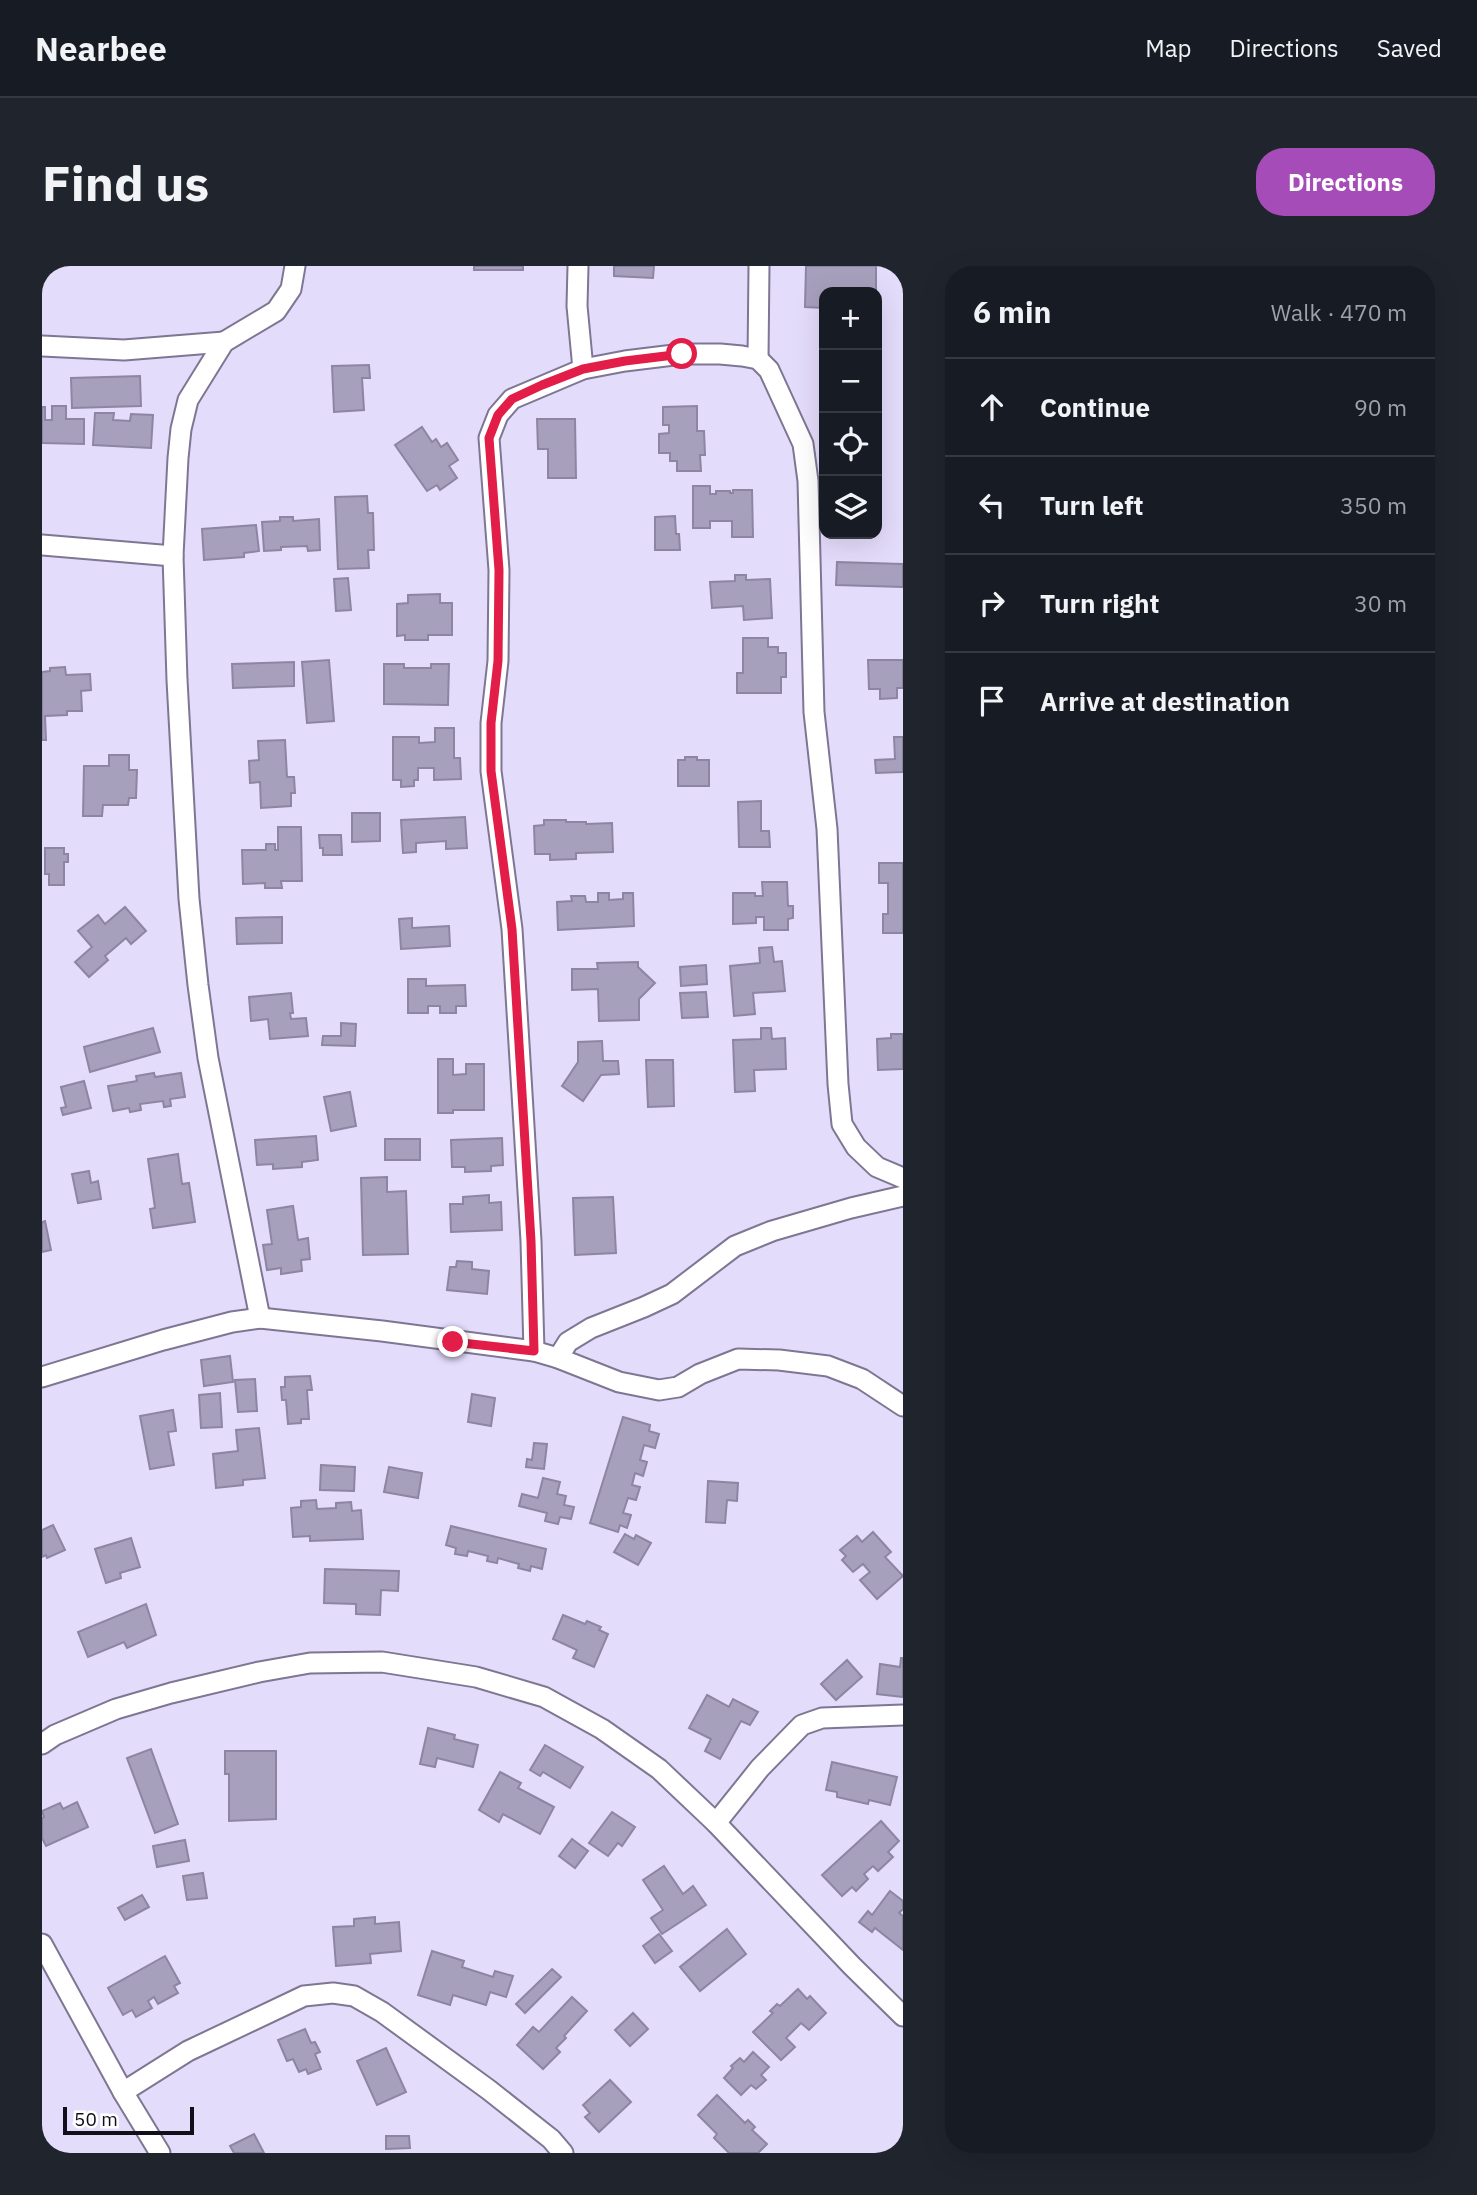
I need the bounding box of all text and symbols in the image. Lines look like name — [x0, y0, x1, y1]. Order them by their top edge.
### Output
text: Nearbee — [35, 27, 167, 70]
text: Map — [1145, 32, 1191, 64]
text: Directions — [1229, 32, 1339, 64]
text: Saved — [1377, 32, 1442, 64]
button: Directions — [1256, 148, 1435, 216]
text: Find us — [42, 151, 209, 214]
map controls — [819, 287, 882, 539]
button: + — [819, 287, 882, 350]
text: 6 min — [973, 292, 1051, 331]
text: Walk · 470 m — [1271, 297, 1407, 327]
route start — [666, 338, 697, 369]
button: − — [819, 350, 882, 413]
icon: ahead — [973, 388, 1011, 426]
text: Continue — [1040, 390, 1150, 424]
text: 90 m — [1354, 392, 1407, 422]
button: locate — [819, 413, 882, 476]
button: layers — [819, 476, 882, 539]
icon: left — [973, 486, 1011, 524]
text: Turn left — [1040, 488, 1143, 522]
text: 350 m — [1340, 490, 1407, 520]
icon: right — [973, 584, 1011, 622]
text: Turn right — [1040, 586, 1159, 620]
text: 30 m — [1354, 588, 1407, 618]
icon: arrive — [973, 682, 1011, 720]
text: Arrive at destination — [1040, 684, 1290, 718]
route end — [437, 1326, 468, 1357]
scale bar — [63, 2104, 194, 2136]
text: 50 m — [74, 2107, 118, 2131]

